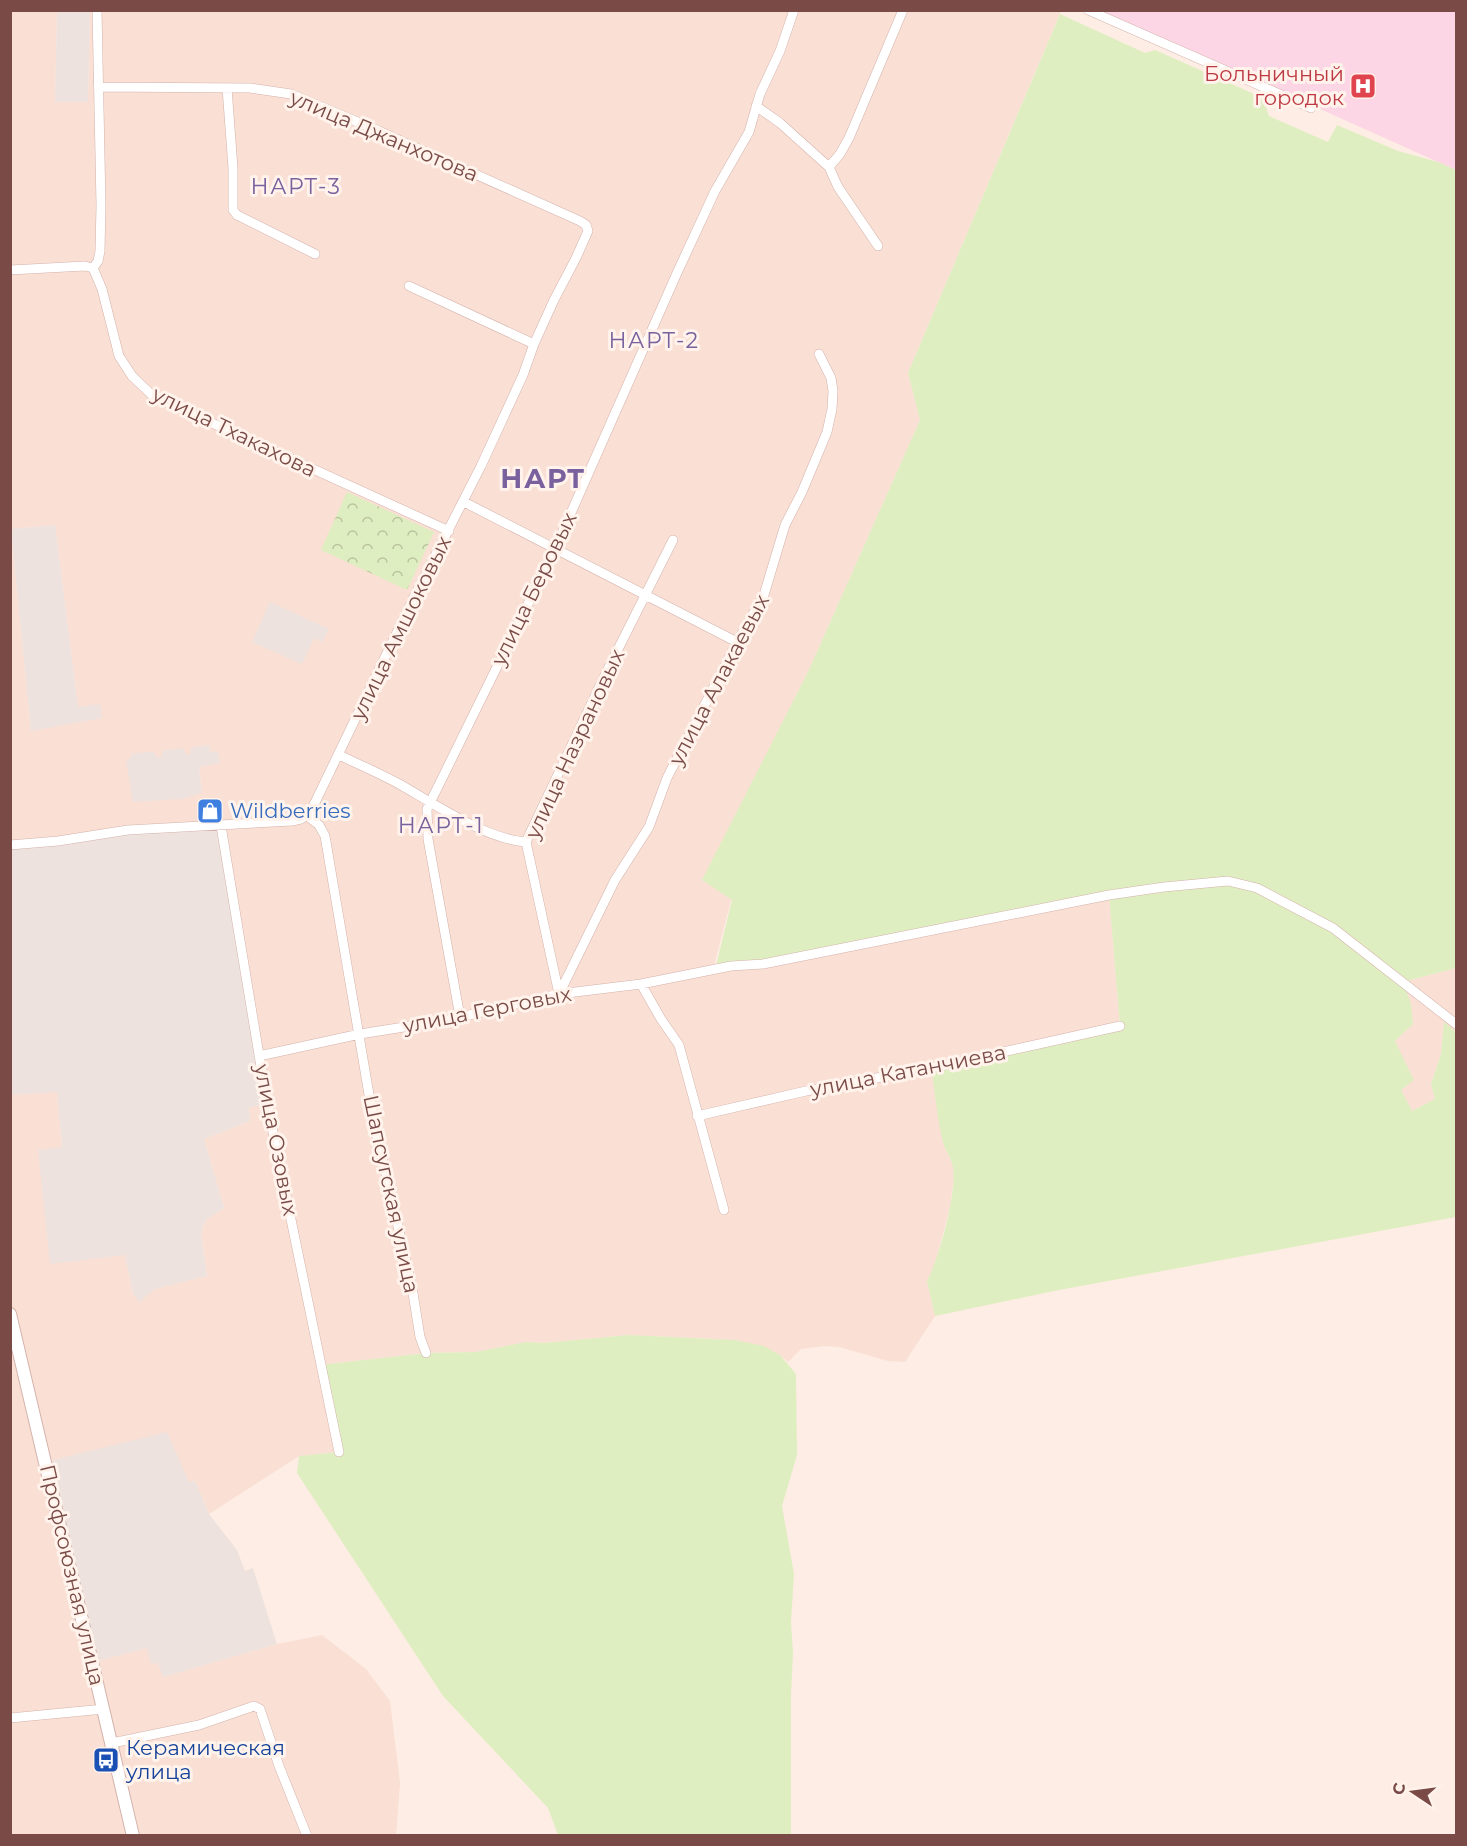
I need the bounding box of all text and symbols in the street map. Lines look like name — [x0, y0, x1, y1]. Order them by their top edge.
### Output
place label: Больничный городок — [1204, 61, 1344, 110]
hospital icon: Больничный городок — [1348, 71, 1378, 101]
street label: улица Джанхотова — [285, 84, 482, 187]
district label: НАРТ-3 — [251, 173, 341, 200]
district label: НАРТ-2 — [608, 327, 700, 354]
street label: улица Тхакахова — [147, 381, 320, 482]
district label: НАРТ — [500, 462, 586, 495]
street label: улица Беровых — [485, 508, 581, 670]
street label: улица Амшоковых — [345, 532, 456, 725]
street label: улица Алакаевых — [663, 590, 774, 770]
street label: улица Назрановых — [519, 645, 629, 843]
shop icon: Wildberries — [195, 796, 225, 826]
place label: Wildberries — [230, 798, 351, 823]
district label: НАРТ-1 — [398, 812, 484, 839]
street label: улица Герговых — [400, 981, 573, 1038]
street label: улица Катанчиева — [807, 1039, 1008, 1102]
street label: улица Озовых — [249, 1061, 303, 1218]
street label: Шапсугская улица — [358, 1092, 425, 1295]
street label: Профсоюзная улица — [35, 1462, 110, 1688]
place label: Керамическая улица — [125, 1735, 285, 1784]
bus stop icon: Керамическая улица — [91, 1745, 121, 1775]
north arrow — [1383, 1762, 1443, 1822]
text: С — [1388, 1781, 1410, 1797]

